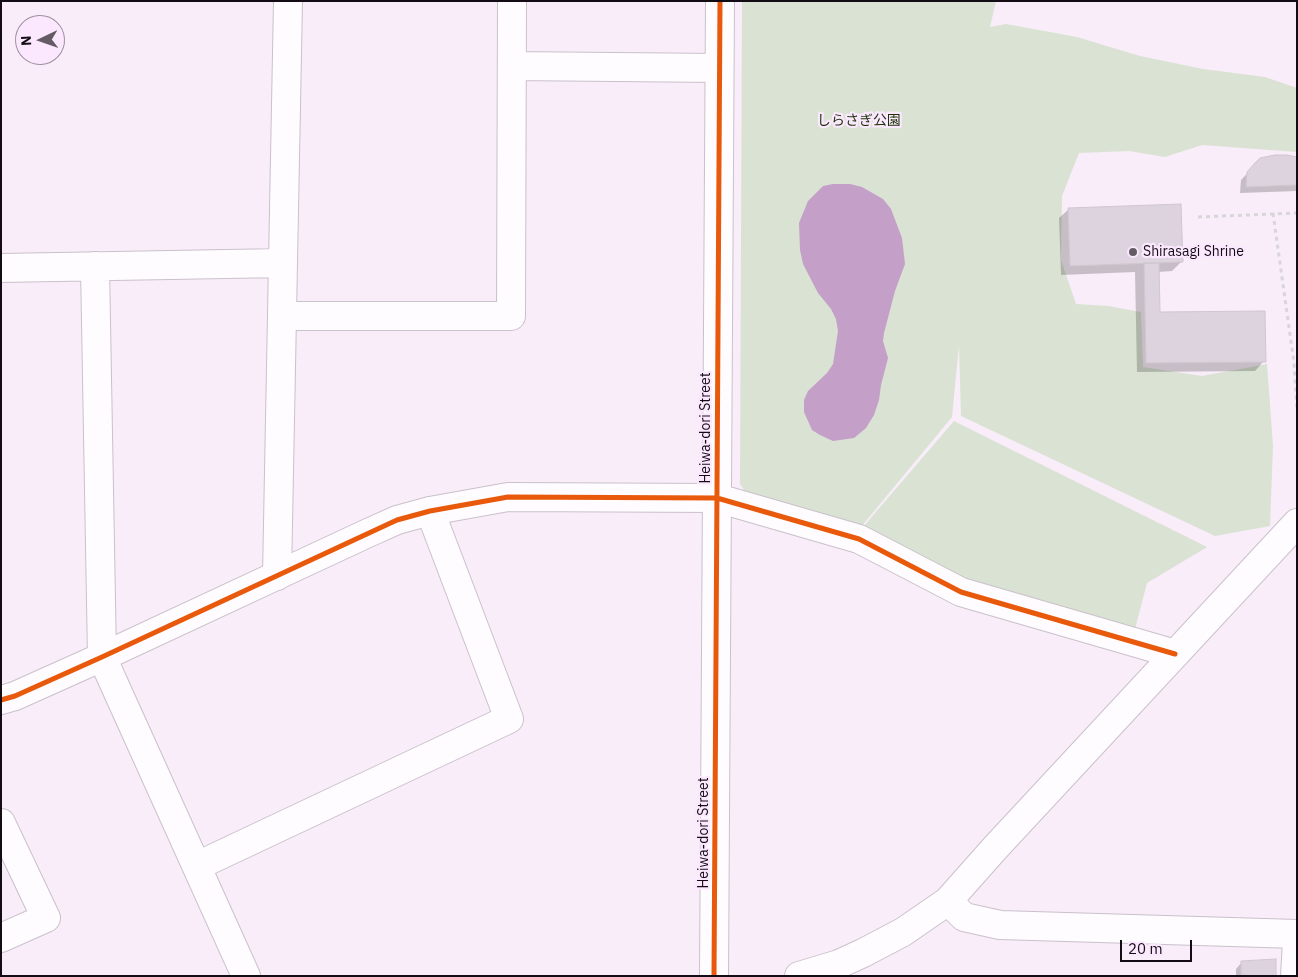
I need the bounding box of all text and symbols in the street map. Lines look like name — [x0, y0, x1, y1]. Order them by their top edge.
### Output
north arrow — [15, 15, 65, 65]
text: N — [17, 35, 35, 46]
park label: しらさぎ公園 — [817, 113, 901, 129]
place label: Shirasagi Shrine — [1143, 244, 1244, 260]
marker: Shirasagi Shrine — [1127, 246, 1139, 258]
street label: Heiwa-dori Street — [698, 372, 714, 484]
street label: Heiwa-dori Street — [696, 777, 712, 889]
scale bar — [1123, 930, 1196, 962]
text: 20 m — [1128, 939, 1163, 958]

